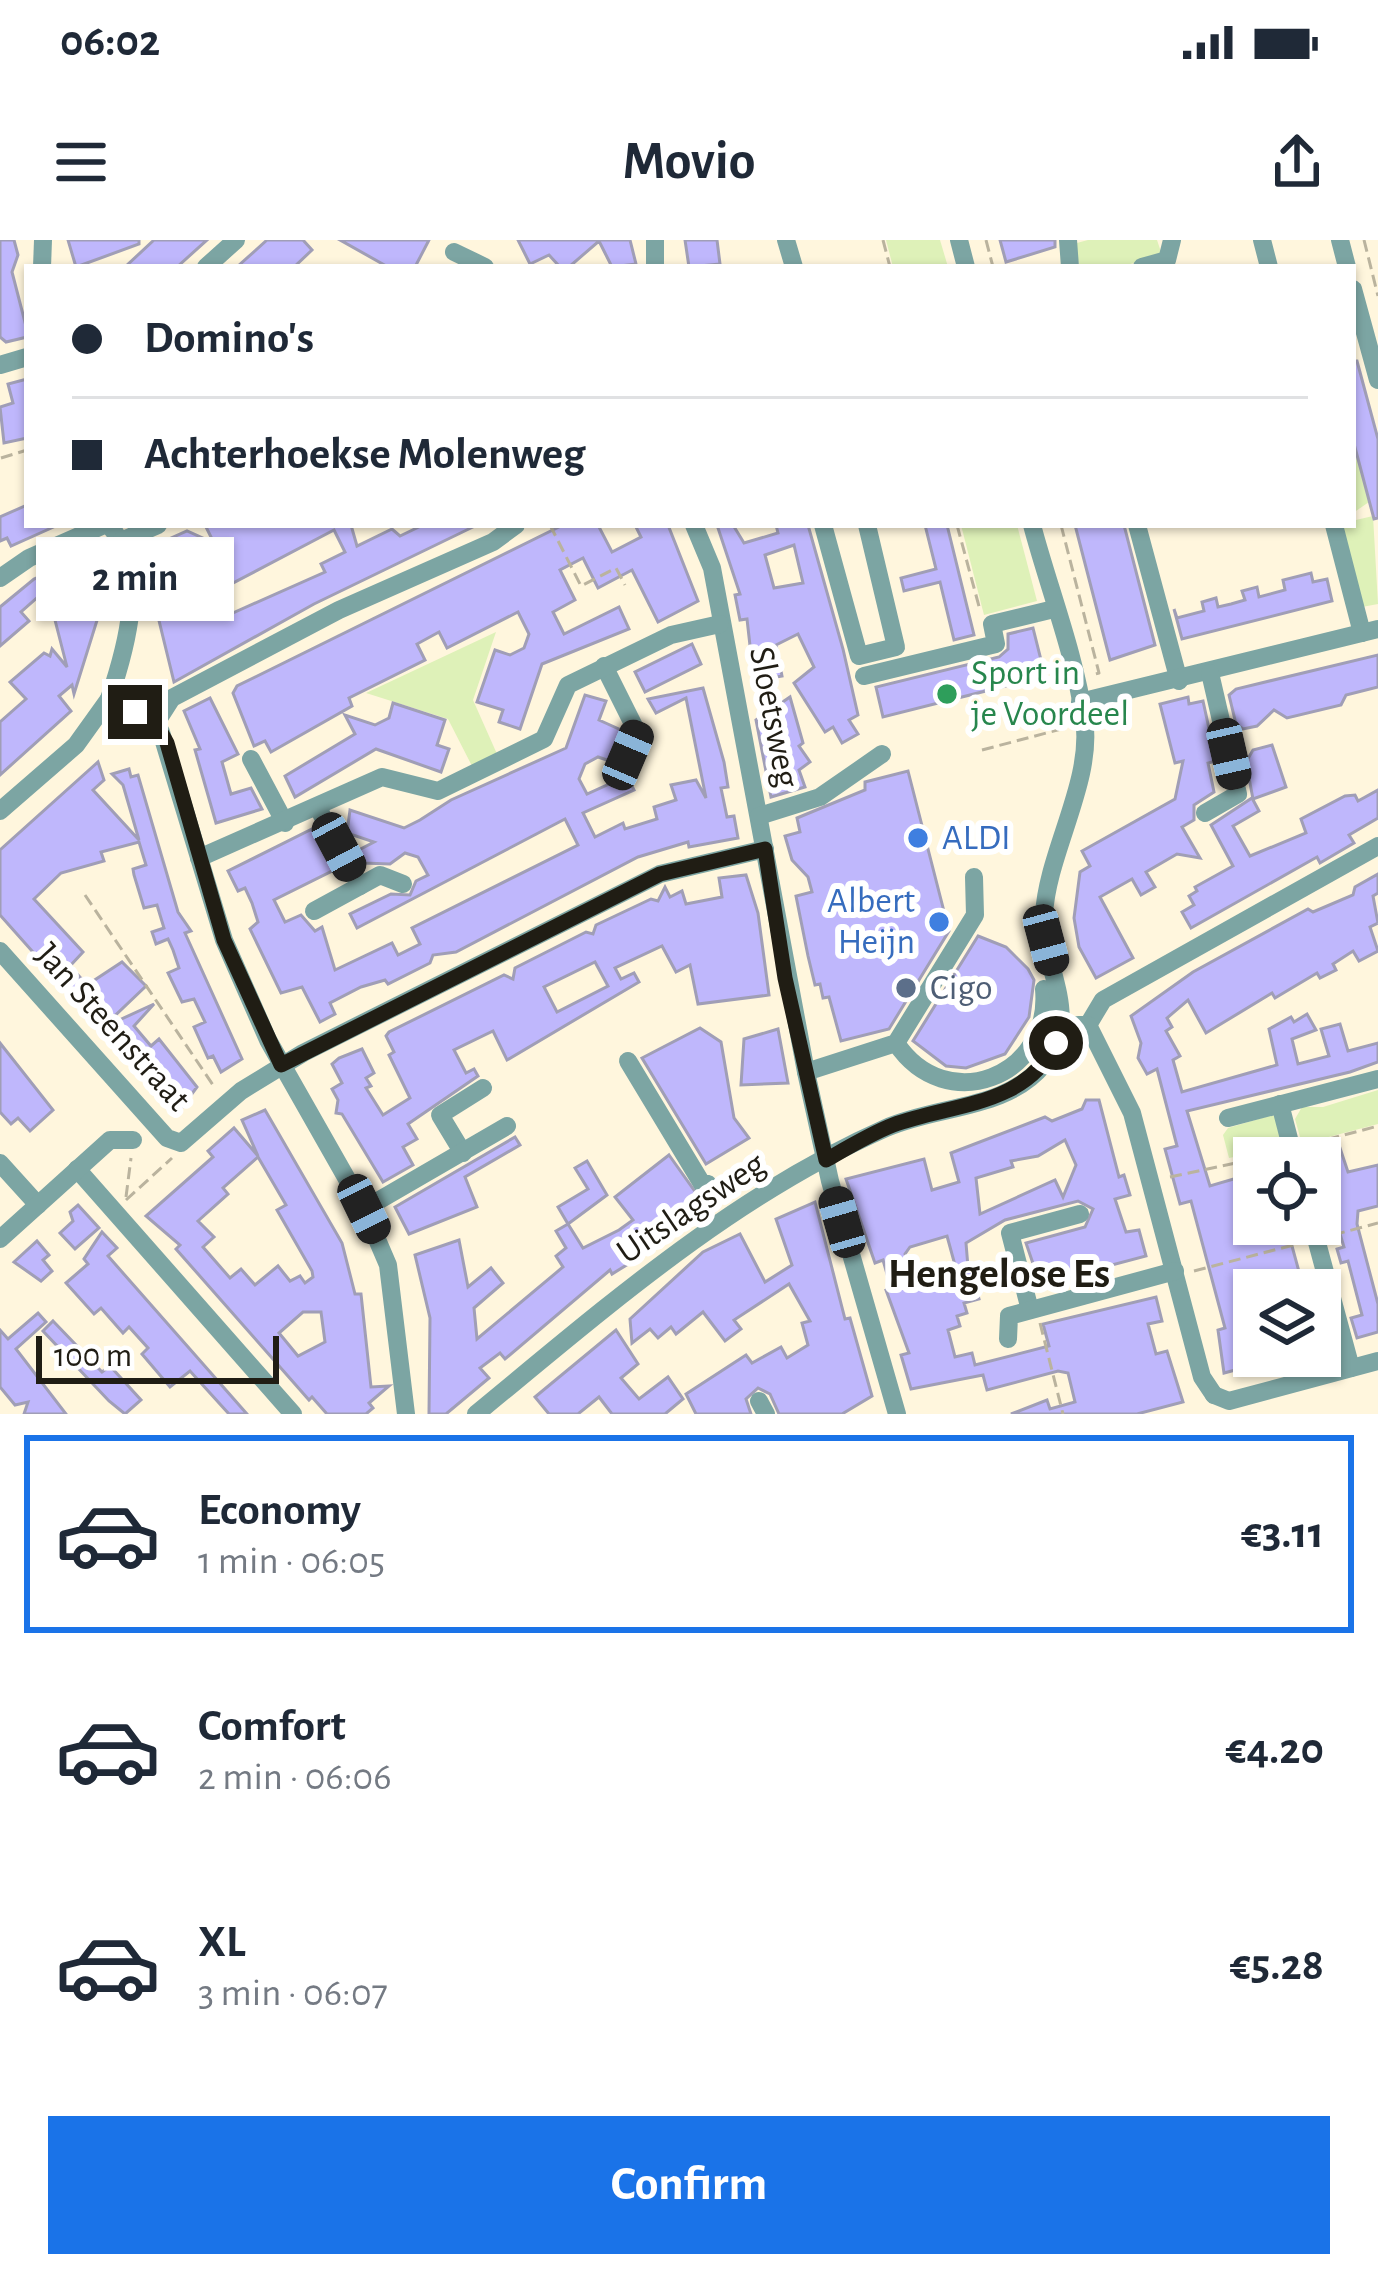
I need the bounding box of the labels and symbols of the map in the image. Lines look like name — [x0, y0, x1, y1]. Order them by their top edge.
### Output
callout: 2 min — [36, 538, 234, 622]
street label: Sloetsweg — [743, 644, 805, 791]
place label: Sport in je Voordeel — [971, 655, 1129, 732]
marker: Sport in je Voordeel — [934, 681, 960, 707]
route end — [108, 685, 162, 739]
car — [597, 715, 659, 795]
car — [1203, 715, 1255, 793]
car — [306, 807, 372, 887]
place label: ALDI — [942, 820, 1011, 856]
marker: ALDI — [905, 825, 931, 851]
place label: Albert Heijn — [827, 883, 916, 960]
car — [1019, 901, 1073, 979]
marker: Albert Heijn — [926, 909, 952, 935]
street label: Jan Steenstraat — [29, 936, 198, 1118]
place label: Cigo — [930, 970, 993, 1006]
marker: Cigo — [893, 975, 919, 1001]
route start — [1029, 1016, 1083, 1070]
street label: Uitslagsweg — [610, 1145, 772, 1270]
car — [332, 1169, 396, 1249]
car — [815, 1182, 869, 1262]
district label: Hengelose Es — [888, 1253, 1110, 1295]
scale bar — [36, 1330, 279, 1383]

